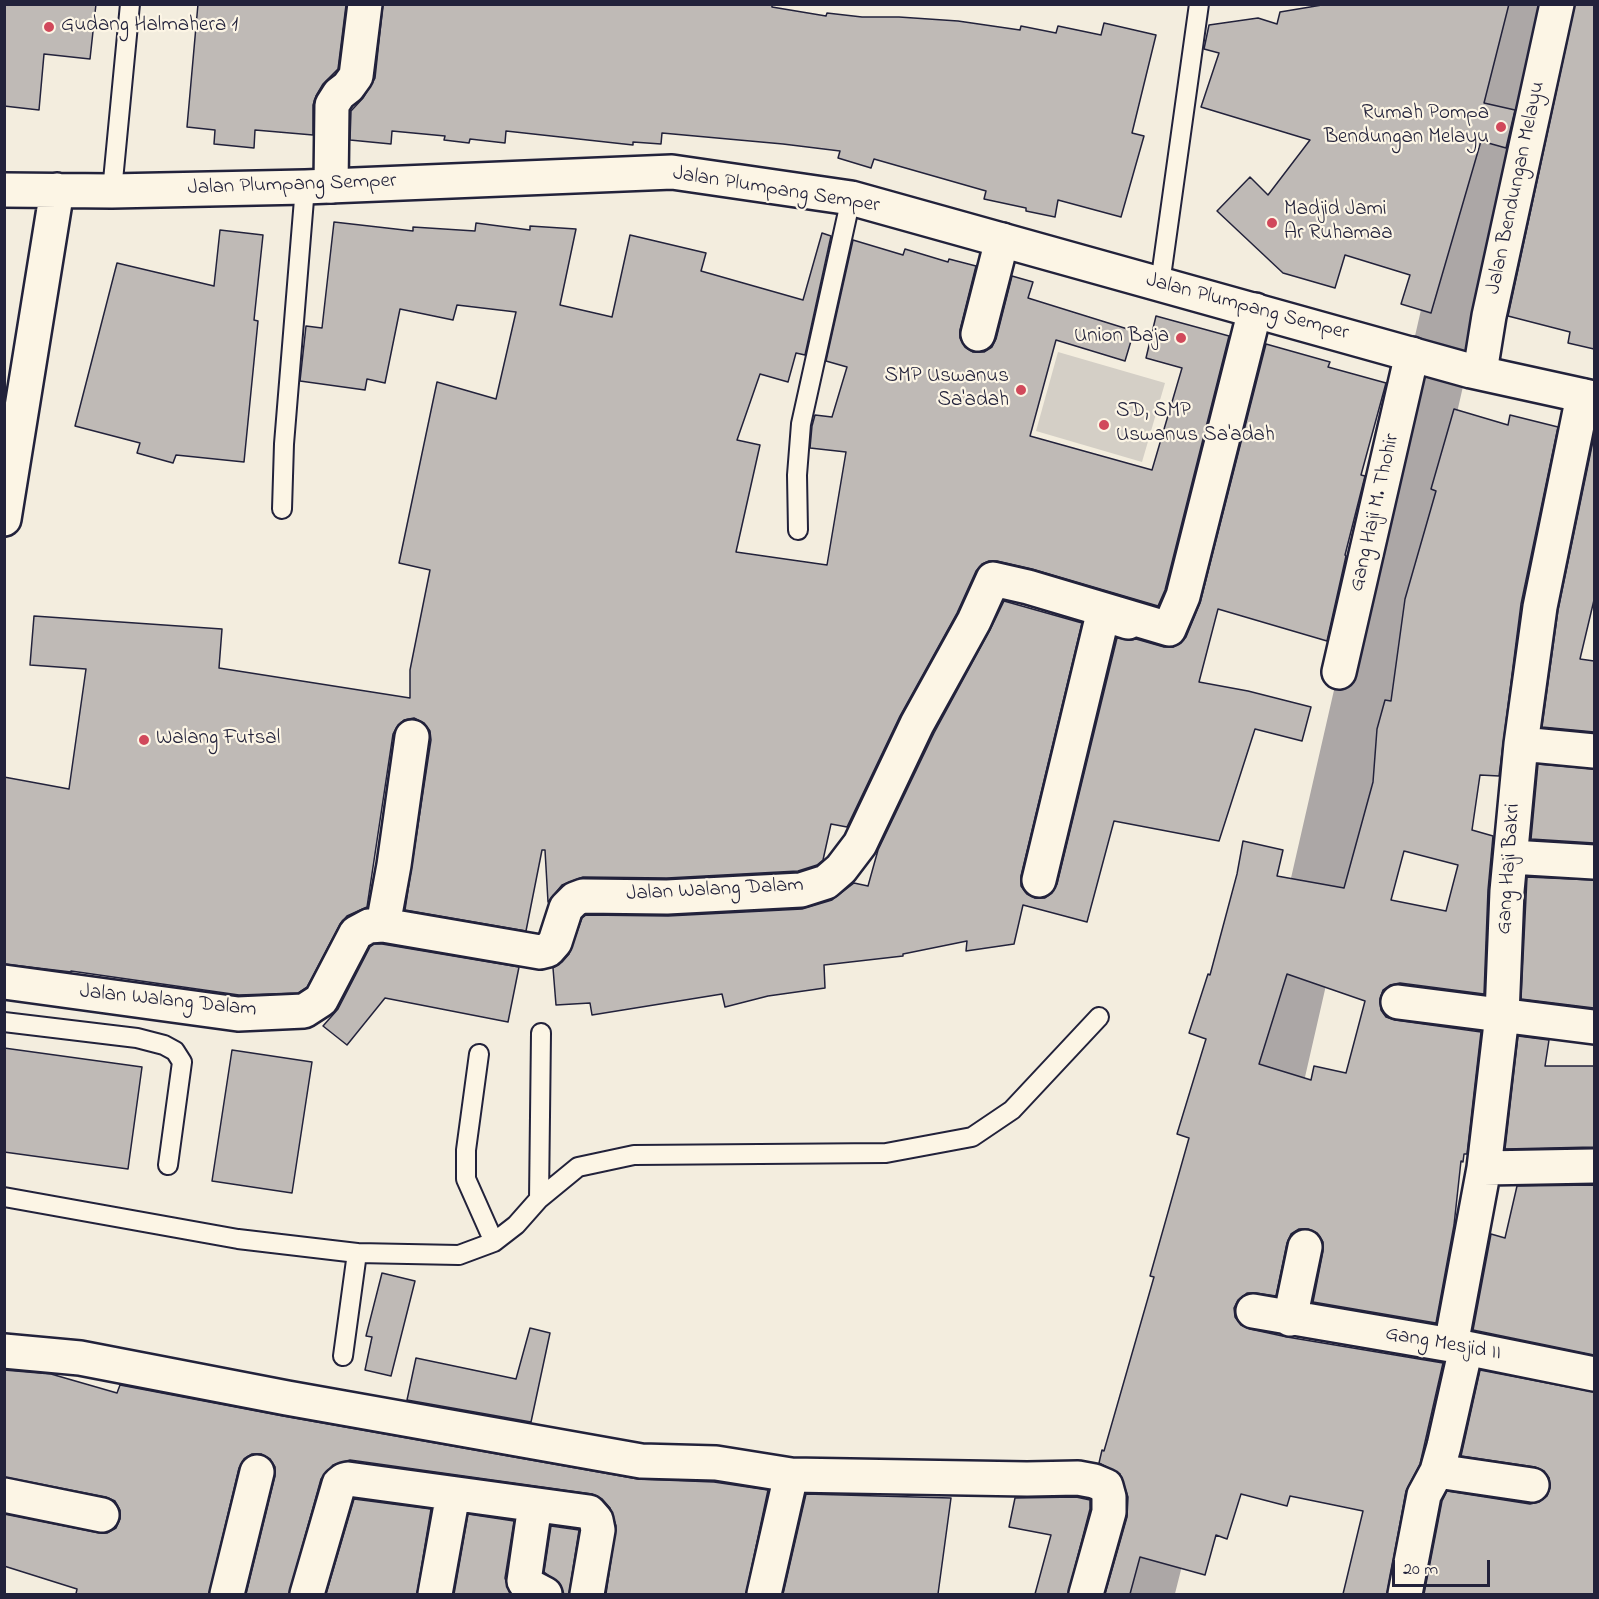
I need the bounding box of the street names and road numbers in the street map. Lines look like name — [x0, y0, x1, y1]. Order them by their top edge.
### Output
street label: Jalan Bendungan Melayu — [1482, 79, 1552, 297]
street label: Jalan Plumpang Semper — [671, 162, 881, 220]
street label: Jalan Plumpang Semper — [187, 170, 397, 202]
street label: Jalan Plumpang Semper — [1143, 269, 1351, 347]
street label: Gang Haji M. Thohir — [1346, 432, 1406, 594]
street label: Gang Haji Bakri — [1493, 803, 1527, 935]
street label: Jalan Walang Dalam — [626, 874, 804, 908]
street label: Jalan Walang Dalam — [78, 980, 258, 1024]
street label: Gang Mesjid II — [1383, 1322, 1503, 1368]

